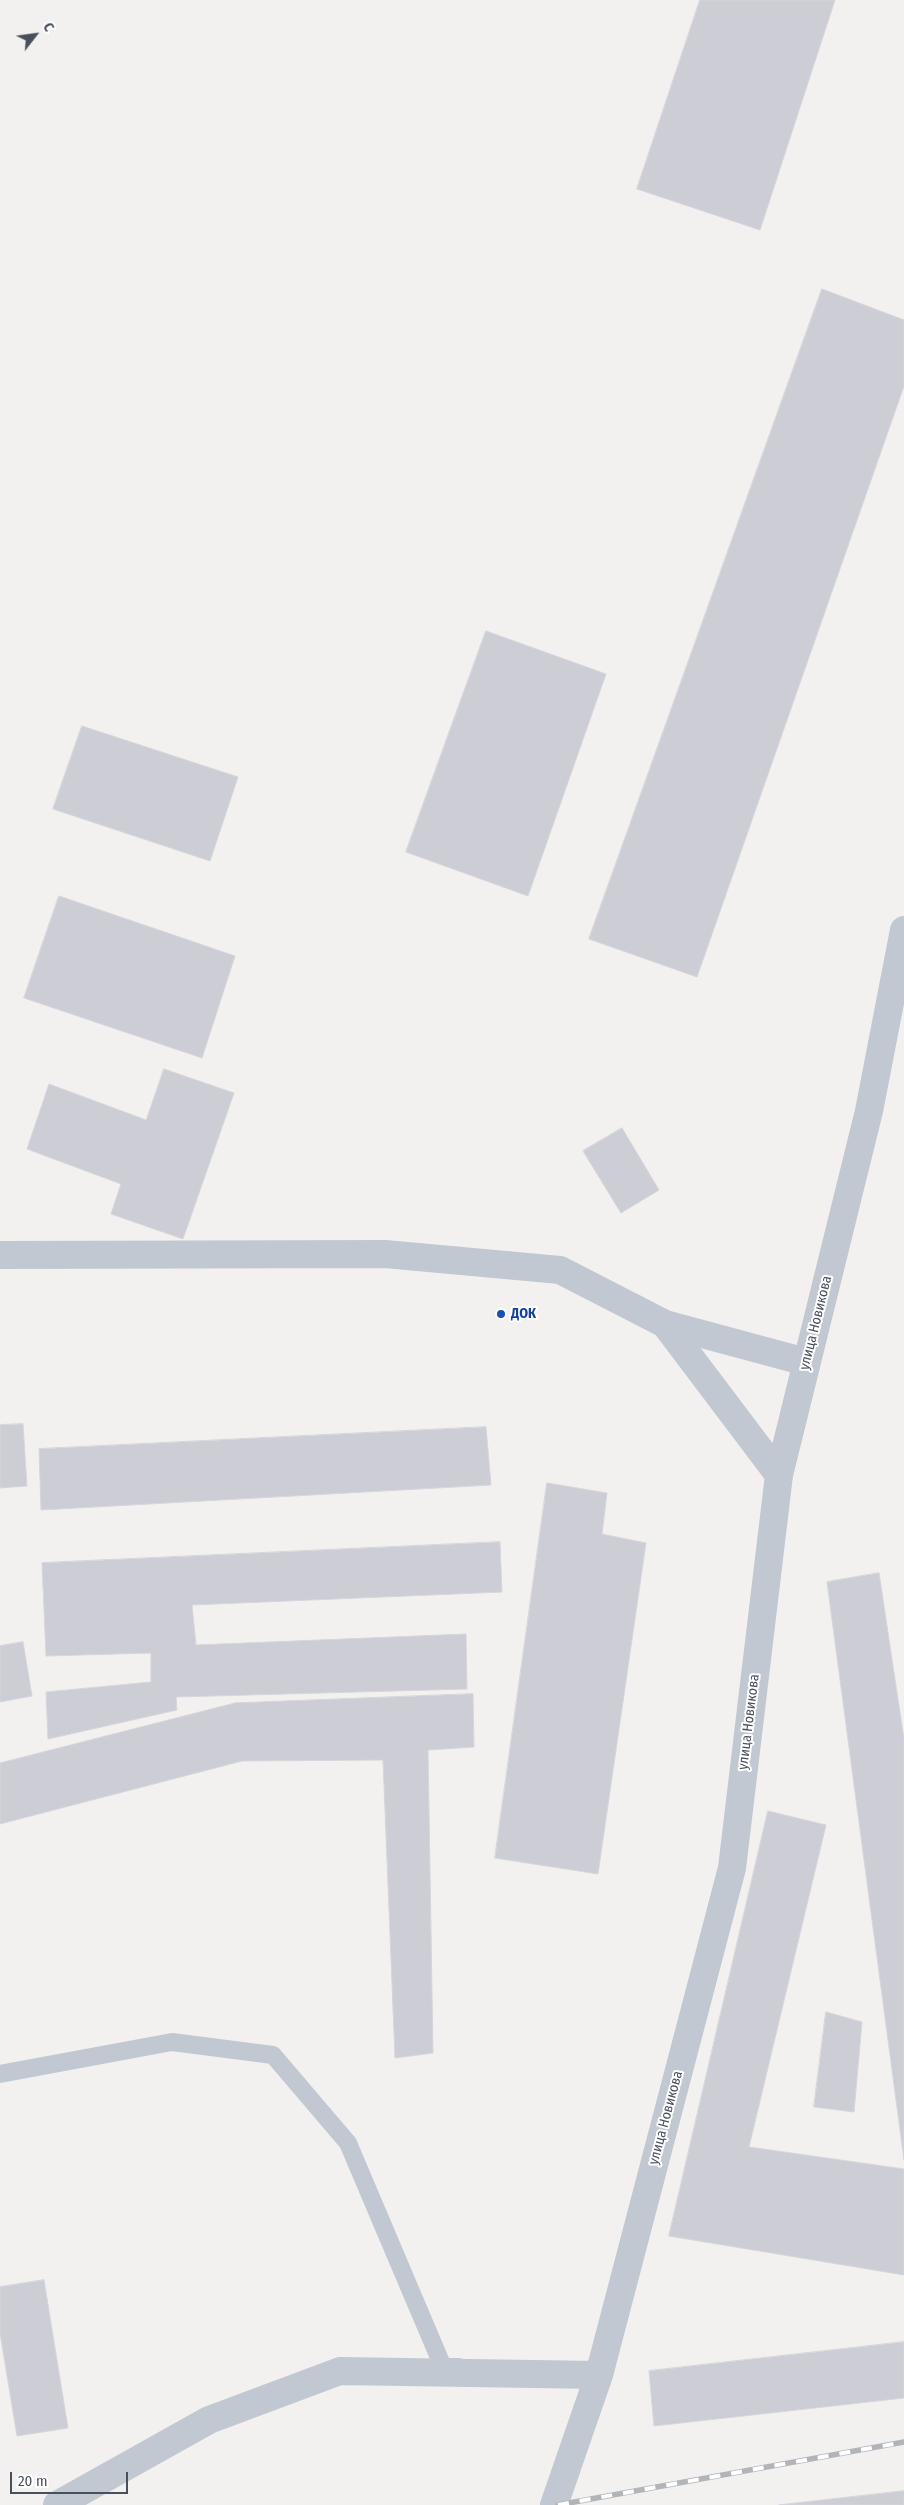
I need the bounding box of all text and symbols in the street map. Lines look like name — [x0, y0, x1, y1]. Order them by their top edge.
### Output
north arrow — [10, 10, 60, 60]
text: С — [39, 20, 58, 35]
street label: улица Новикова — [796, 1274, 836, 1372]
place label: ДОК — [511, 1306, 536, 1322]
marker: ДОК — [495, 1308, 507, 1320]
street label: улица Новикова — [735, 1673, 763, 1771]
street label: улица Новикова — [645, 2069, 687, 2167]
scale bar — [12, 2462, 130, 2494]
text: 20 m — [18, 2472, 48, 2490]

